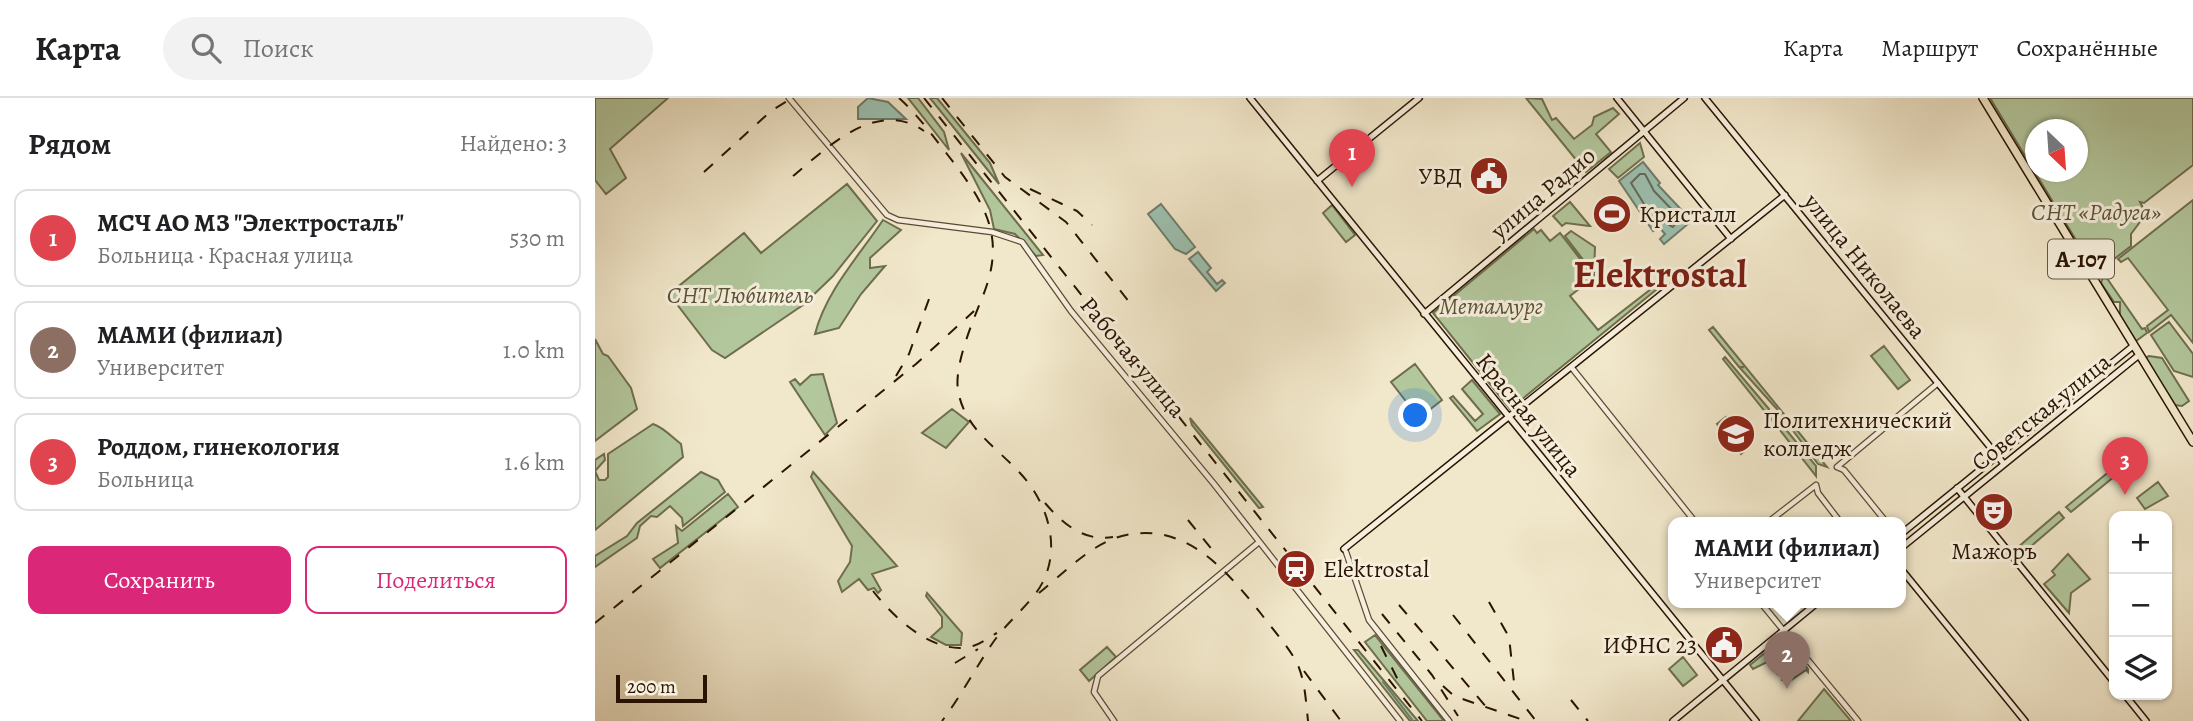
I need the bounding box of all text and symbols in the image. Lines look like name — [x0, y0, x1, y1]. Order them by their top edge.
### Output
search box — [163, 17, 653, 80]
text: Карта — [35, 26, 121, 71]
icon: search — [187, 29, 225, 67]
text: Поиск — [243, 31, 314, 66]
text: Карта — [1783, 32, 1843, 64]
text: Маршрут — [1881, 32, 1979, 64]
text: Сохранённые — [2017, 32, 2158, 64]
north arrow — [2025, 119, 2088, 182]
text: Рядом — [28, 124, 111, 164]
text: Найдено: 3 — [460, 128, 567, 159]
pin: 1 — [1329, 129, 1375, 187]
street label: улица Радио — [1483, 140, 1602, 247]
public building icon: УВД — [1468, 155, 1510, 197]
place label: УВД — [1418, 160, 1462, 192]
street label: улица Николаева — [1796, 186, 1934, 345]
sports icon: Кристалл — [1591, 193, 1633, 235]
park label: СНТ «Радуга» — [2031, 196, 2161, 228]
place label: Кристалл — [1639, 198, 1737, 230]
text: МСЧ АО МЗ "Электросталь" — [97, 205, 404, 240]
text: 1 — [49, 223, 57, 254]
text: 530 m — [510, 223, 565, 254]
text: Больница · Красная улица — [97, 240, 353, 271]
road number: А-107 — [2048, 240, 2114, 278]
district label: Elektrostal — [1573, 248, 1747, 300]
park label: СНТ Любитель — [667, 279, 813, 311]
street label: Рабочая улица — [1073, 290, 1193, 424]
park label: Металлург — [1439, 290, 1543, 322]
text: МАМИ (филиал) — [97, 317, 283, 352]
text: 2 — [47, 335, 59, 366]
text: 1.0 km — [503, 335, 565, 366]
street label: Красная улица — [1469, 346, 1589, 484]
street label: Советская улица — [1965, 346, 2117, 478]
text: Университет — [97, 352, 224, 383]
your location — [1398, 398, 1432, 432]
place label: Политехнический колледж — [1763, 404, 1952, 464]
school or university icon: Политехнический колледж — [1715, 413, 1757, 455]
text: Роддом, гинекология — [97, 429, 340, 464]
pin: 3 — [2102, 437, 2148, 495]
text: 3 — [48, 447, 58, 478]
text: 1.6 km — [504, 447, 565, 478]
text: Больница — [97, 464, 194, 495]
theatre icon: Мажоръ — [1973, 491, 2015, 533]
map controls — [2109, 511, 2172, 700]
button: + — [2109, 511, 2172, 574]
popup — [1668, 517, 1906, 608]
text: МАМИ (филиал) — [1694, 530, 1880, 565]
place label: Мажоръ — [1951, 535, 2037, 567]
button: Сохранить — [28, 546, 291, 614]
button: Поделиться — [305, 546, 567, 614]
station icon: Elektrostal — [1275, 548, 1317, 590]
place label: Elektrostal — [1323, 553, 1429, 585]
text: Университет — [1694, 565, 1821, 596]
button: − — [2109, 574, 2172, 637]
public building icon: ИФНС 23 — [1703, 624, 1745, 666]
place label: ИФНС 23 — [1603, 629, 1697, 661]
pin: 2 — [1764, 631, 1810, 689]
button: layers — [2109, 637, 2172, 700]
scale bar — [616, 672, 707, 704]
text: 200 m — [627, 674, 676, 700]

